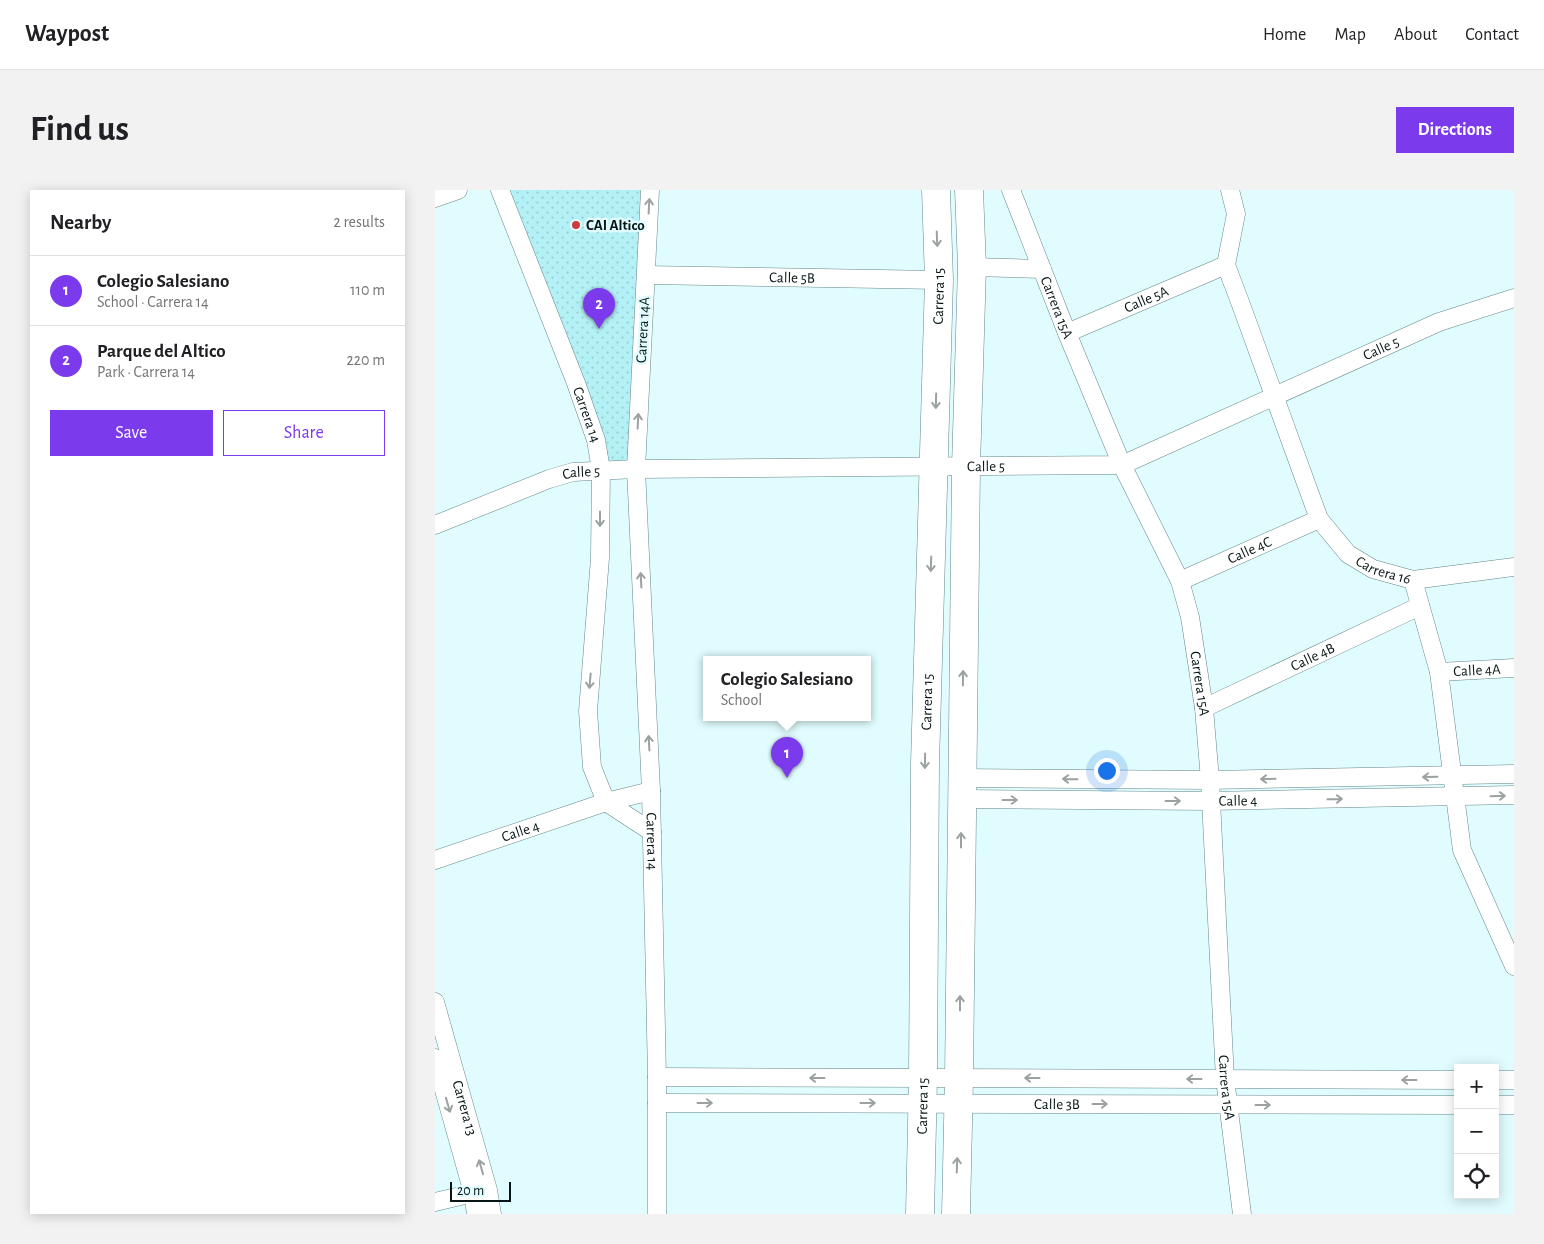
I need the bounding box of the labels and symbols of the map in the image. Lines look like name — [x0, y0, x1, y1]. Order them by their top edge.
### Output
one-way arrow — [645, 198, 654, 214]
place label: CAI Altico — [586, 218, 645, 233]
marker: CAI Altico — [570, 219, 582, 231]
one-way arrow — [933, 230, 942, 246]
street label: Carrera 15 — [930, 268, 947, 325]
street label: Calle 5B — [769, 270, 815, 285]
street label: Carrera 15A — [1038, 274, 1076, 341]
street label: Calle 5A — [1122, 283, 1171, 315]
pin: 2 — [583, 288, 615, 329]
street label: Carrera 14A — [634, 296, 652, 364]
street label: Calle 5 — [1361, 334, 1401, 363]
street label: Carrera 14 — [570, 385, 604, 444]
one-way arrow — [931, 392, 941, 409]
one-way arrow — [634, 413, 643, 429]
street label: Calle 5 — [967, 458, 1005, 474]
street label: Calle 5 — [560, 463, 600, 482]
one-way arrow — [595, 510, 605, 527]
street label: Calle 4C — [1225, 534, 1274, 566]
street label: Carrera 16 — [1353, 553, 1413, 587]
one-way arrow — [926, 555, 936, 571]
one-way arrow — [636, 573, 646, 589]
street label: Calle 4B — [1288, 640, 1337, 674]
street label: Carrera 15A — [1188, 650, 1212, 717]
street label: Calle 4A — [1453, 661, 1501, 679]
one-way arrow — [958, 670, 968, 686]
one-way arrow — [585, 673, 595, 689]
street label: Carrera 15 — [918, 673, 935, 731]
one-way arrow — [644, 735, 653, 751]
pin: 1 — [771, 737, 803, 778]
one-way arrow — [920, 752, 930, 769]
your location — [1094, 758, 1120, 784]
one-way arrow — [1423, 772, 1439, 781]
one-way arrow — [1063, 774, 1079, 784]
one-way arrow — [1260, 774, 1276, 784]
one-way arrow — [1489, 791, 1505, 800]
street label: Calle 4 — [1218, 793, 1258, 808]
one-way arrow — [1327, 794, 1343, 804]
one-way arrow — [1002, 795, 1018, 805]
one-way arrow — [1164, 796, 1181, 806]
street label: Carrera 14 — [644, 812, 660, 870]
street label: Calle 4 — [499, 818, 541, 844]
one-way arrow — [956, 833, 966, 849]
one-way arrow — [955, 995, 965, 1012]
street label: Carrera 15A — [1216, 1055, 1238, 1121]
one-way arrow — [809, 1073, 825, 1082]
one-way arrow — [1024, 1073, 1040, 1083]
one-way arrow — [1186, 1074, 1202, 1084]
one-way arrow — [1401, 1075, 1418, 1085]
street label: Carrera 15 — [914, 1077, 931, 1135]
street label: Carrera 13 — [450, 1079, 480, 1137]
street label: Calle 3B — [1034, 1096, 1080, 1112]
one-way arrow — [444, 1097, 454, 1113]
one-way arrow — [697, 1098, 713, 1108]
one-way arrow — [860, 1098, 876, 1108]
one-way arrow — [1092, 1099, 1108, 1109]
one-way arrow — [1254, 1100, 1271, 1110]
one-way arrow — [952, 1158, 962, 1174]
one-way arrow — [476, 1159, 486, 1175]
scale bar — [450, 1179, 511, 1202]

